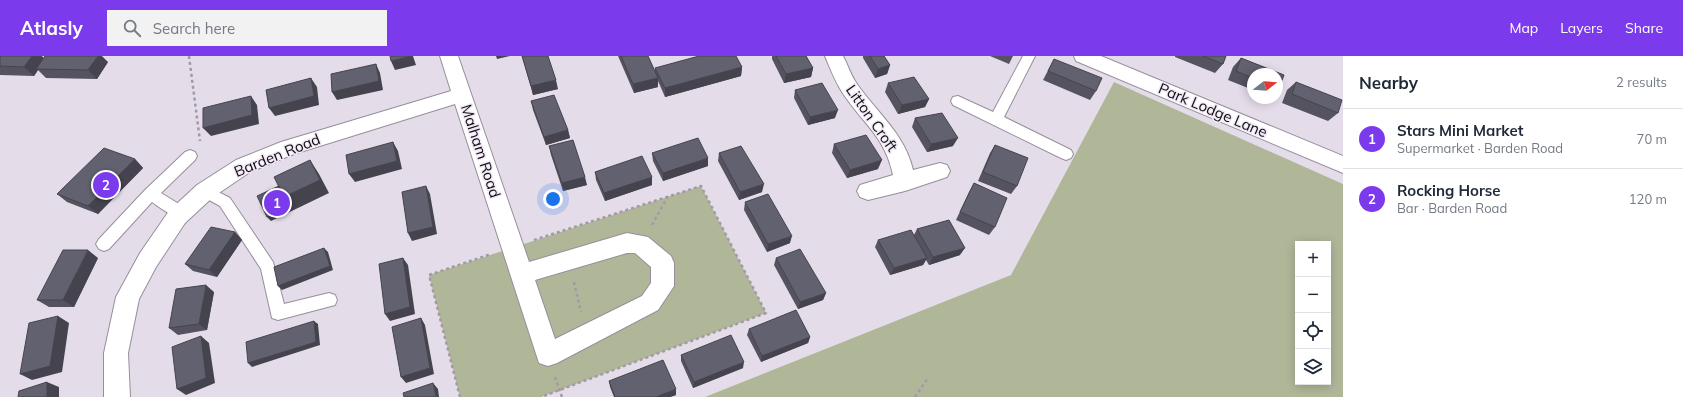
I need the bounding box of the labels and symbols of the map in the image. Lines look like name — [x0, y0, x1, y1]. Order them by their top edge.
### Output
north arrow — [1247, 68, 1283, 104]
street label: Park Lodge Lane — [1156, 79, 1270, 141]
street label: Litton Croft — [842, 81, 902, 155]
street label: Malham Road — [457, 102, 505, 200]
street label: Barden Road — [231, 129, 323, 181]
pin: 2 — [93, 170, 119, 200]
pin: 1 — [264, 188, 290, 218]
your location — [543, 189, 563, 209]

